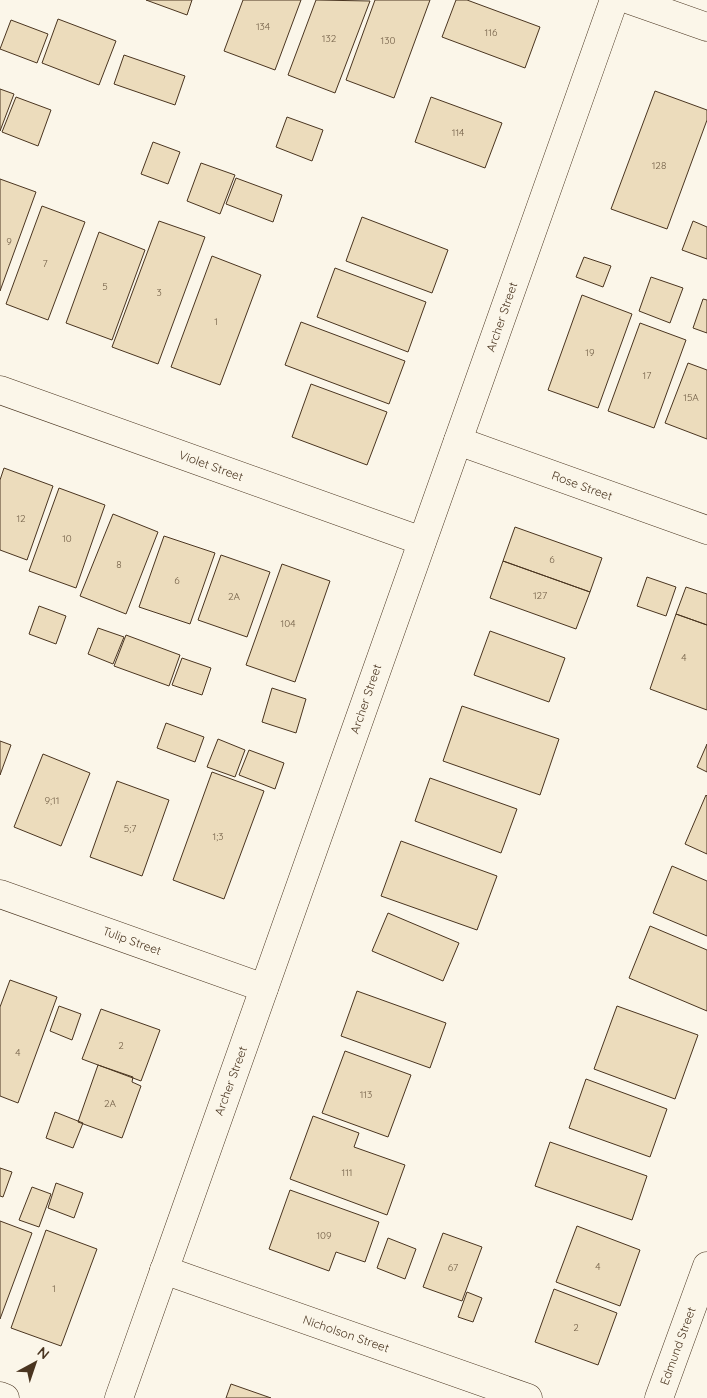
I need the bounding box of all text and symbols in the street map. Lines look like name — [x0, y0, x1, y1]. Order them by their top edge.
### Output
house number: 134 — [256, 20, 270, 33]
house number: 116 — [485, 26, 498, 39]
house number: 132 — [322, 32, 337, 45]
house number: 130 — [381, 34, 395, 47]
house number: 114 — [452, 126, 464, 139]
house number: 128 — [652, 159, 666, 172]
house number: 9 — [6, 235, 12, 248]
house number: 7 — [42, 257, 48, 270]
house number: 5 — [102, 280, 108, 293]
street label: Archer Street — [483, 280, 520, 354]
house number: 3 — [156, 286, 162, 299]
house number: 1 — [214, 315, 218, 328]
house number: 19 — [585, 346, 595, 359]
house number: 17 — [643, 369, 651, 382]
house number: 15A — [683, 391, 699, 404]
street label: Violet Street — [177, 447, 245, 484]
street label: Rose Street — [550, 468, 615, 503]
house number: 12 — [16, 512, 26, 525]
house number: 10 — [62, 532, 72, 545]
house number: 6 — [549, 553, 555, 566]
house number: 8 — [116, 558, 122, 571]
house number: 6 — [174, 574, 180, 587]
house number: 127 — [533, 589, 547, 602]
house number: 2A — [228, 590, 241, 603]
house number: 104 — [281, 617, 295, 630]
house number: 4 — [681, 651, 687, 664]
street label: Archer Street — [347, 662, 384, 736]
house number: 9;11 — [45, 794, 59, 807]
house number: 5;7 — [124, 822, 136, 835]
house number: 1;3 — [213, 830, 223, 843]
street label: Tulip Street — [101, 923, 164, 958]
house number: 2 — [118, 1039, 124, 1052]
street label: Archer Street — [211, 1044, 250, 1118]
house number: 4 — [15, 1046, 21, 1059]
house number: 113 — [360, 1088, 372, 1101]
house number: 2A — [104, 1097, 117, 1110]
house number: 111 — [341, 1166, 353, 1179]
house number: 109 — [316, 1229, 332, 1242]
house number: 4 — [595, 1260, 601, 1273]
house number: 67 — [448, 1261, 458, 1274]
house number: 1 — [52, 1282, 56, 1295]
street label: Edmund Street — [656, 1305, 699, 1387]
street label: Nicholson Street — [301, 1312, 391, 1355]
house number: 2 — [573, 1321, 579, 1334]
north arrow — [10, 1338, 60, 1388]
text: N — [34, 1343, 53, 1363]

